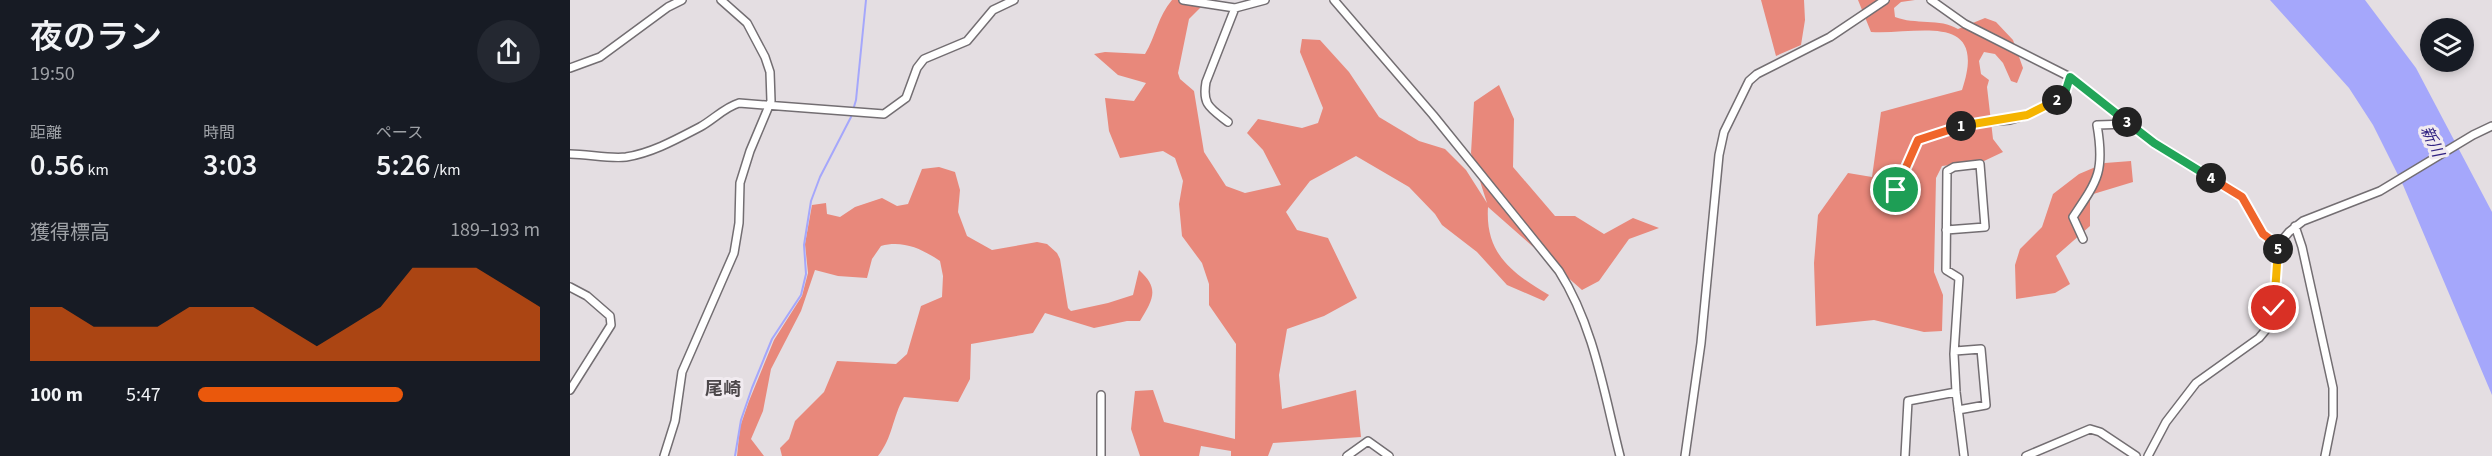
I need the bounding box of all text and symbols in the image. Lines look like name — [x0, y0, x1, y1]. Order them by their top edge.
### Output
text: 夜のラン — [30, 14, 162, 61]
map controls — [2420, 18, 2474, 72]
button: layers — [2420, 18, 2474, 72]
button: share — [477, 20, 540, 83]
text: 19:50 — [30, 60, 75, 88]
pin: 2 — [2042, 85, 2072, 115]
text: 2 — [2053, 89, 2061, 111]
pin: 3 — [2112, 107, 2142, 137]
pin: 1 — [1946, 111, 1976, 141]
text: 3 — [2123, 111, 2131, 133]
text: 1 — [1957, 115, 1965, 137]
text: 距離 — [30, 122, 62, 144]
text: 時間 — [203, 122, 235, 144]
text: ペース — [376, 122, 423, 144]
water label: 新川 — [2415, 122, 2450, 162]
text: 0.56 — [30, 144, 84, 187]
text: 3:03 — [203, 144, 257, 187]
text: 5:26 — [376, 144, 430, 187]
text: km — [84, 159, 109, 181]
text: /km — [430, 159, 460, 181]
pin: 4 — [2196, 163, 2226, 193]
pin — [1870, 164, 1921, 215]
text: 4 — [2207, 167, 2215, 189]
icon: arrive — [1879, 173, 1912, 206]
text: 189–193 m — [450, 216, 540, 244]
text: 獲得標高 — [30, 219, 110, 247]
pin: 5 — [2263, 234, 2293, 264]
text: 5 — [2274, 238, 2282, 260]
pin — [2248, 282, 2299, 333]
icon: check — [2257, 291, 2290, 324]
district label: 尾崎 — [705, 377, 741, 402]
text: 100 m — [30, 381, 83, 409]
text: 5:47 — [126, 381, 161, 409]

